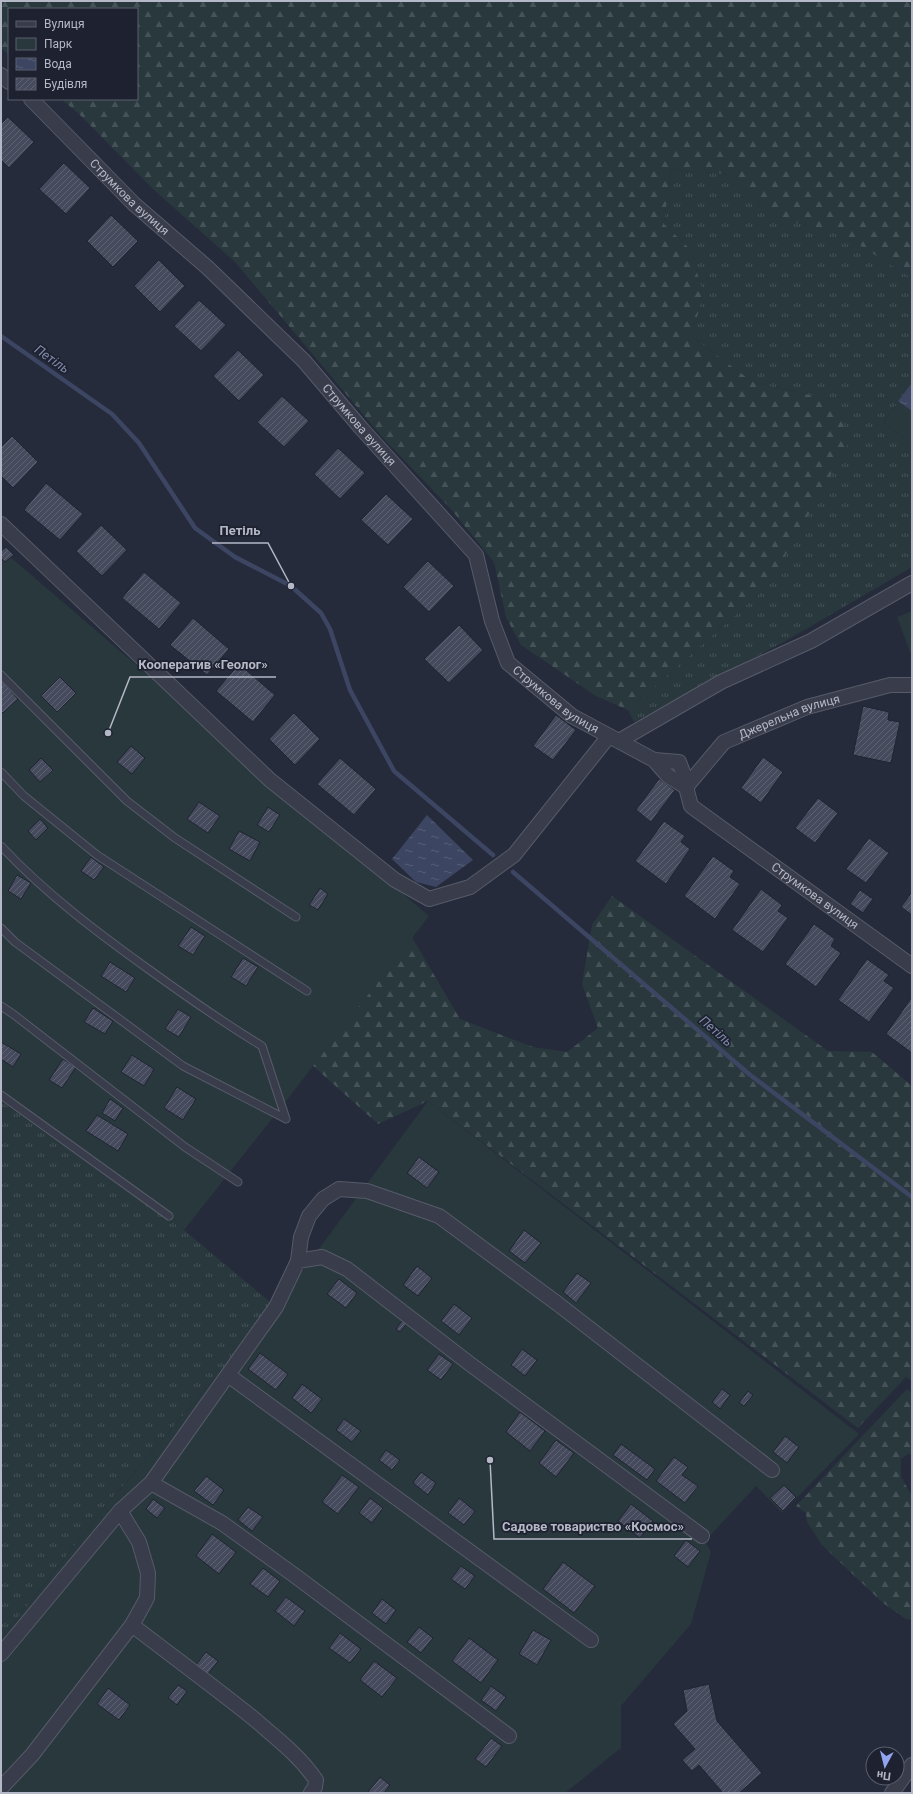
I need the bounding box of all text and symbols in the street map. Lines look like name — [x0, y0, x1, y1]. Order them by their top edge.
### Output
legend — [8, 8, 138, 100]
text: Вулиця — [44, 17, 85, 31]
text: Парк — [44, 37, 73, 51]
text: Вода — [44, 57, 72, 71]
text: Будівля — [44, 77, 87, 91]
street label: Струмкова вулиця — [87, 156, 172, 238]
water label: Петіль — [32, 342, 72, 376]
street label: Струмкова вулиця — [320, 381, 399, 469]
callout: Петіль — [212, 518, 268, 543]
text: Петіль — [220, 523, 260, 538]
callout: Кооператив «Геолог» — [130, 652, 276, 677]
text: Кооператив «Геолог» — [138, 657, 268, 672]
street label: Струмкова вулиця — [510, 663, 601, 736]
street label: Джерельна вулиця — [736, 692, 841, 742]
street label: Струмкова вулиця — [769, 860, 861, 932]
water label: Петіль — [696, 1013, 736, 1050]
callout: Садове товариство «Космос» — [494, 1514, 692, 1539]
text: Садове товариство «Космос» — [502, 1519, 684, 1534]
north arrow — [865, 1746, 905, 1786]
text: Пн — [876, 1768, 892, 1783]

